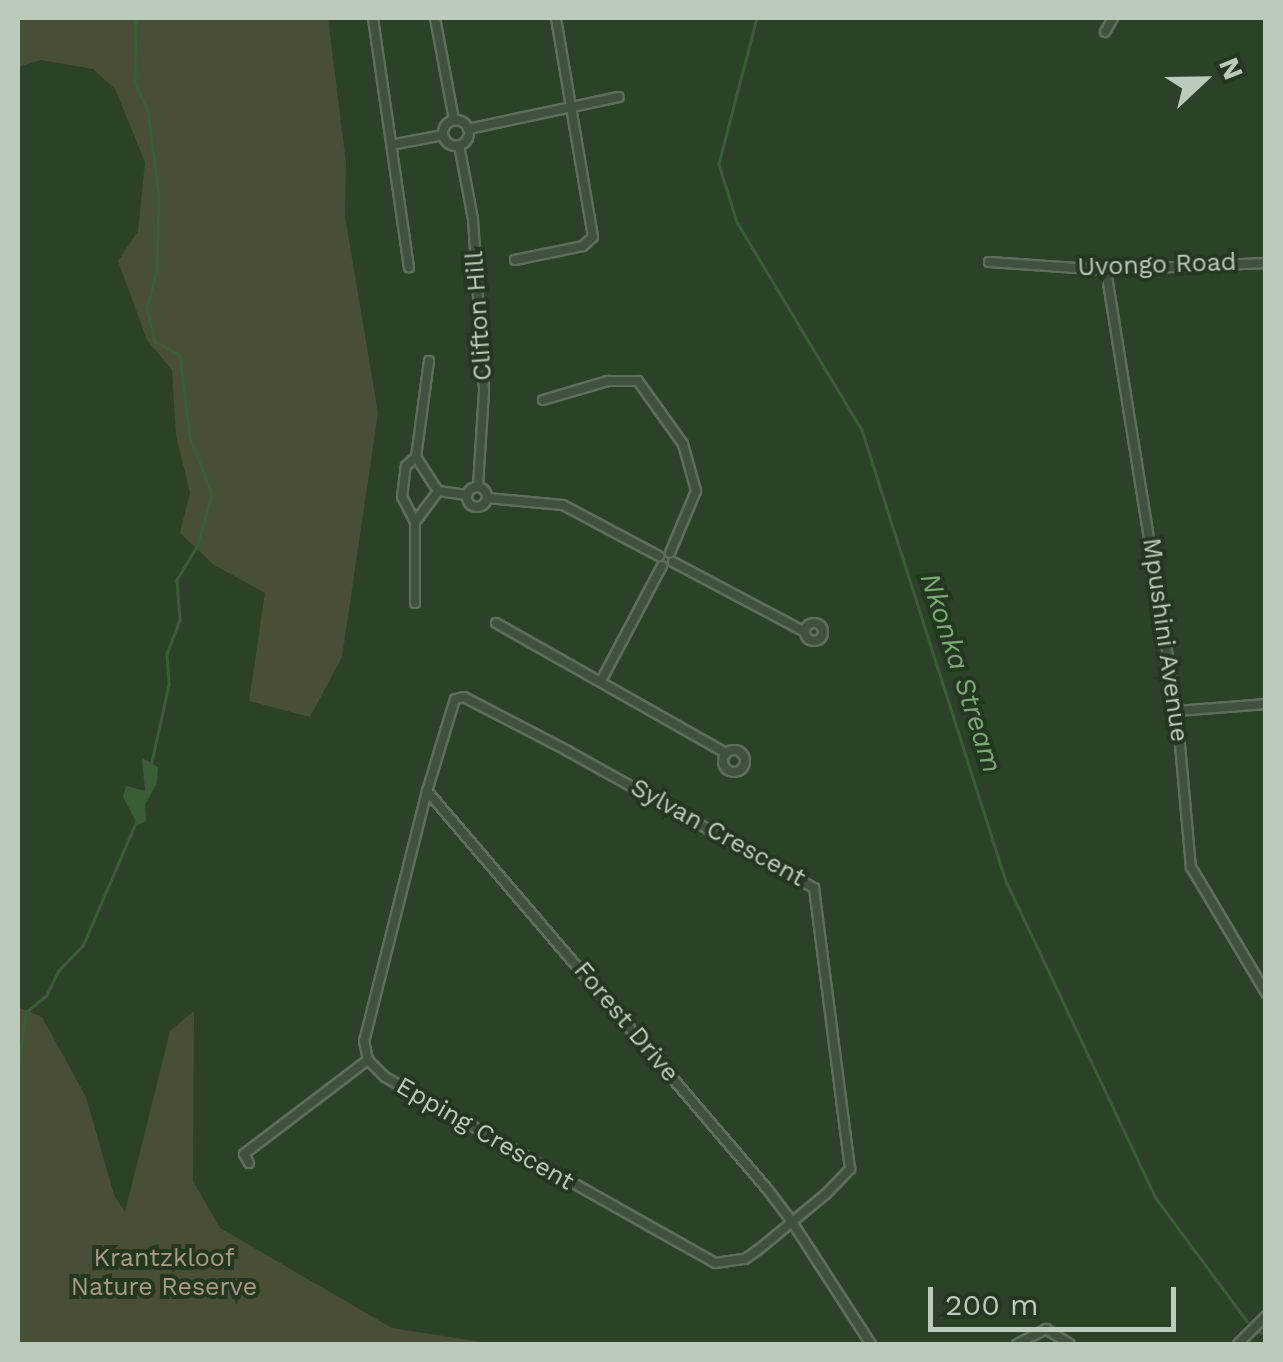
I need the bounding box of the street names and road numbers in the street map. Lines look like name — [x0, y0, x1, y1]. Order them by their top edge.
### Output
street label: Uvongo Road — [1077, 247, 1237, 283]
street label: Clifton Hill — [460, 250, 498, 382]
street label: Mpushini Avenue — [1136, 536, 1194, 744]
street label: Sylvan Crescent — [625, 773, 811, 893]
street label: Forest Drive — [567, 956, 685, 1088]
street label: Epping Crescent — [391, 1071, 579, 1197]

